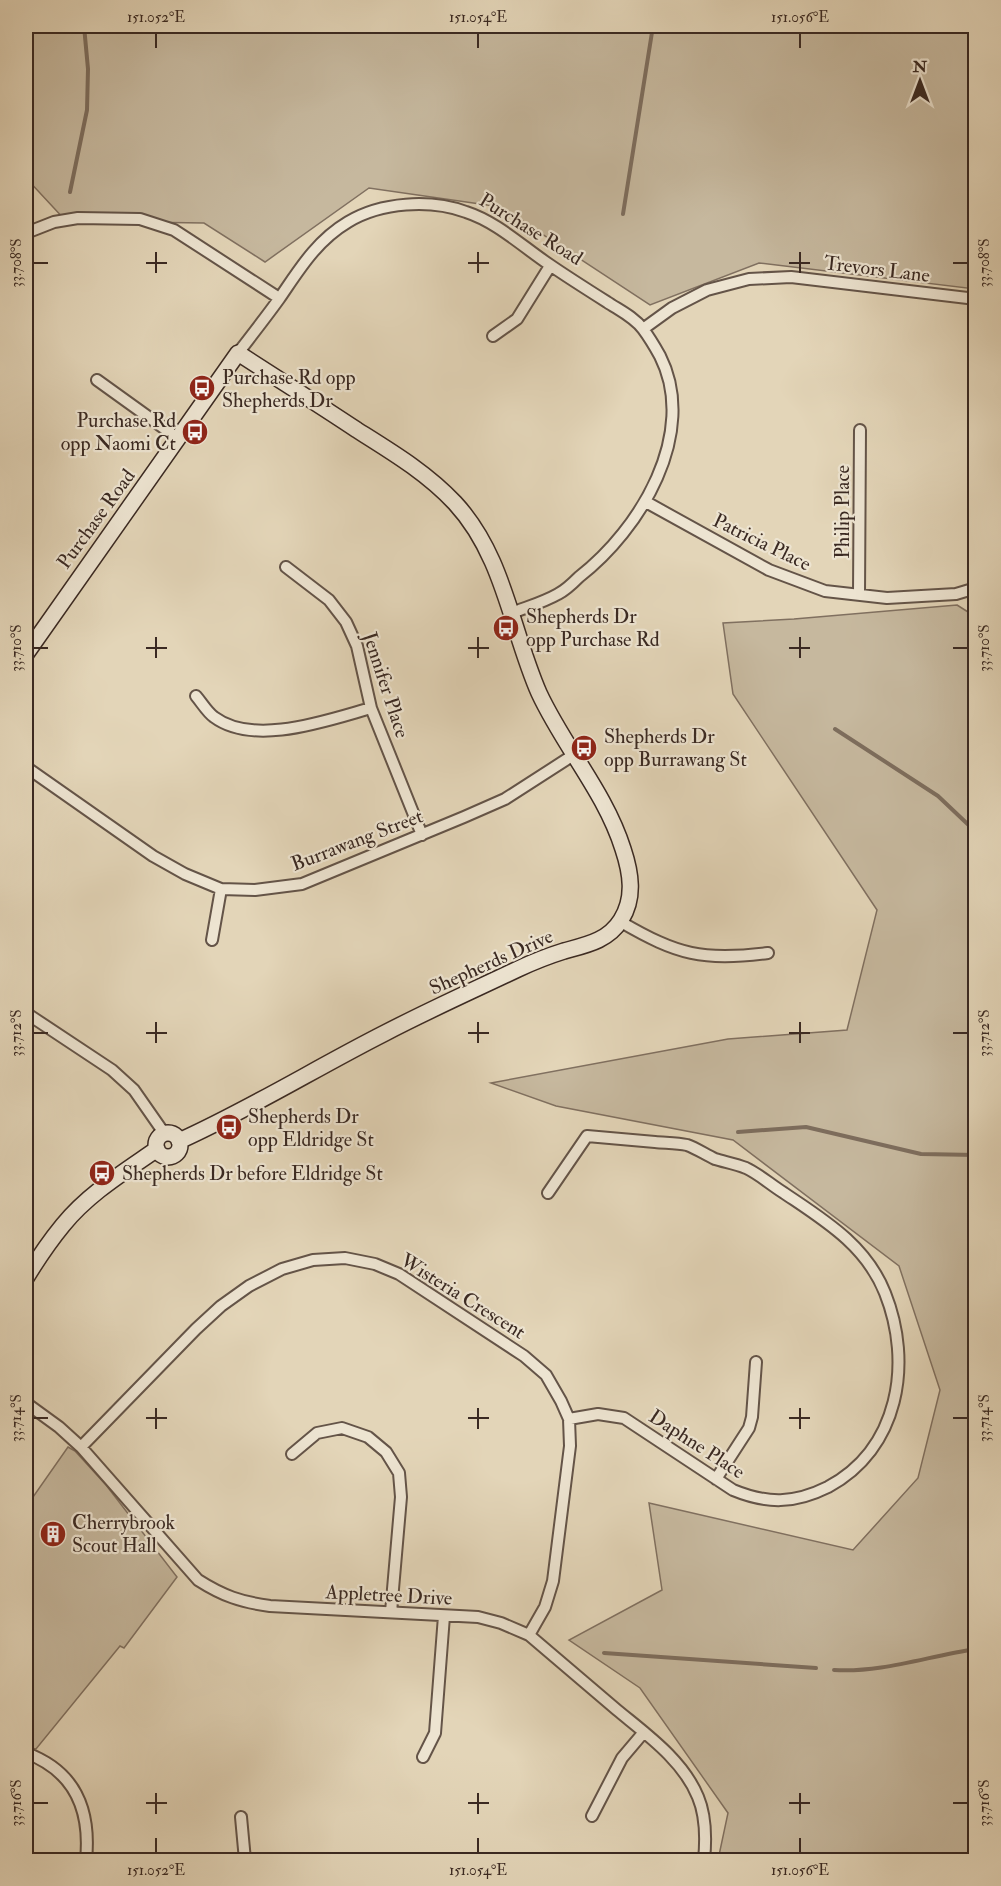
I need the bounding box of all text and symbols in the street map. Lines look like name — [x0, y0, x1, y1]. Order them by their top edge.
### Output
text: 151.052°E — [127, 8, 185, 27]
text: 151.054°E — [449, 8, 507, 27]
text: 151.056°E — [771, 8, 829, 27]
north arrow — [890, 51, 950, 111]
text: N — [912, 57, 928, 77]
street label: Purchase Road — [475, 187, 588, 271]
text: 33.708°S — [7, 238, 26, 288]
text: 33.708°S — [975, 238, 994, 288]
street label: Trevors Lane — [823, 250, 931, 288]
place label: Purchase Rd opp Shepherds Dr — [222, 365, 356, 414]
bus stop icon: Purchase Rd opp Shepherds Dr — [187, 373, 217, 403]
place label: Purchase Rd opp Naomi Ct — [61, 408, 177, 457]
bus stop icon: Purchase Rd opp Naomi Ct — [180, 417, 210, 447]
street label: Purchase Road — [51, 464, 141, 574]
street label: Philip Place — [830, 465, 856, 559]
street label: Patricia Place — [709, 508, 815, 576]
place label: Shepherds Dr opp Purchase Rd — [526, 604, 660, 653]
bus stop icon: Shepherds Dr opp Purchase Rd — [491, 613, 521, 643]
text: 33.710°S — [7, 624, 26, 672]
text: 33.710°S — [975, 624, 994, 672]
street label: Jennifer Place — [357, 628, 415, 741]
place label: Shepherds Dr opp Burrawang St — [604, 724, 747, 773]
bus stop icon: Shepherds Dr opp Burrawang St — [569, 733, 599, 763]
street label: Burrawang Street — [287, 803, 427, 877]
street label: Shepherds Drive — [425, 924, 557, 1001]
text: 33.712°S — [7, 1009, 26, 1057]
text: 33.712°S — [975, 1009, 994, 1057]
place label: Shepherds Dr opp Eldridge St — [248, 1104, 374, 1153]
bus stop icon: Shepherds Dr opp Eldridge St — [214, 1112, 244, 1142]
bus stop icon: Shepherds Dr before Eldridge St — [87, 1158, 117, 1188]
place label: Shepherds Dr before Eldridge St — [122, 1161, 383, 1187]
street label: Wisteria Crescent — [395, 1247, 531, 1345]
text: 33.714°S — [7, 1394, 26, 1442]
text: 33.714°S — [975, 1394, 994, 1442]
street label: Daphne Place — [644, 1404, 750, 1485]
place label: Cherrybrook Scout Hall — [72, 1510, 176, 1558]
building icon: Cherrybrook Scout Hall — [38, 1519, 68, 1549]
street label: Appletree Drive — [324, 1579, 453, 1612]
text: 33.716°S — [7, 1779, 26, 1827]
text: 33.716°S — [975, 1779, 994, 1827]
text: 151.052°E — [127, 1861, 185, 1880]
text: 151.054°E — [449, 1861, 507, 1880]
text: 151.056°E — [771, 1861, 829, 1880]

